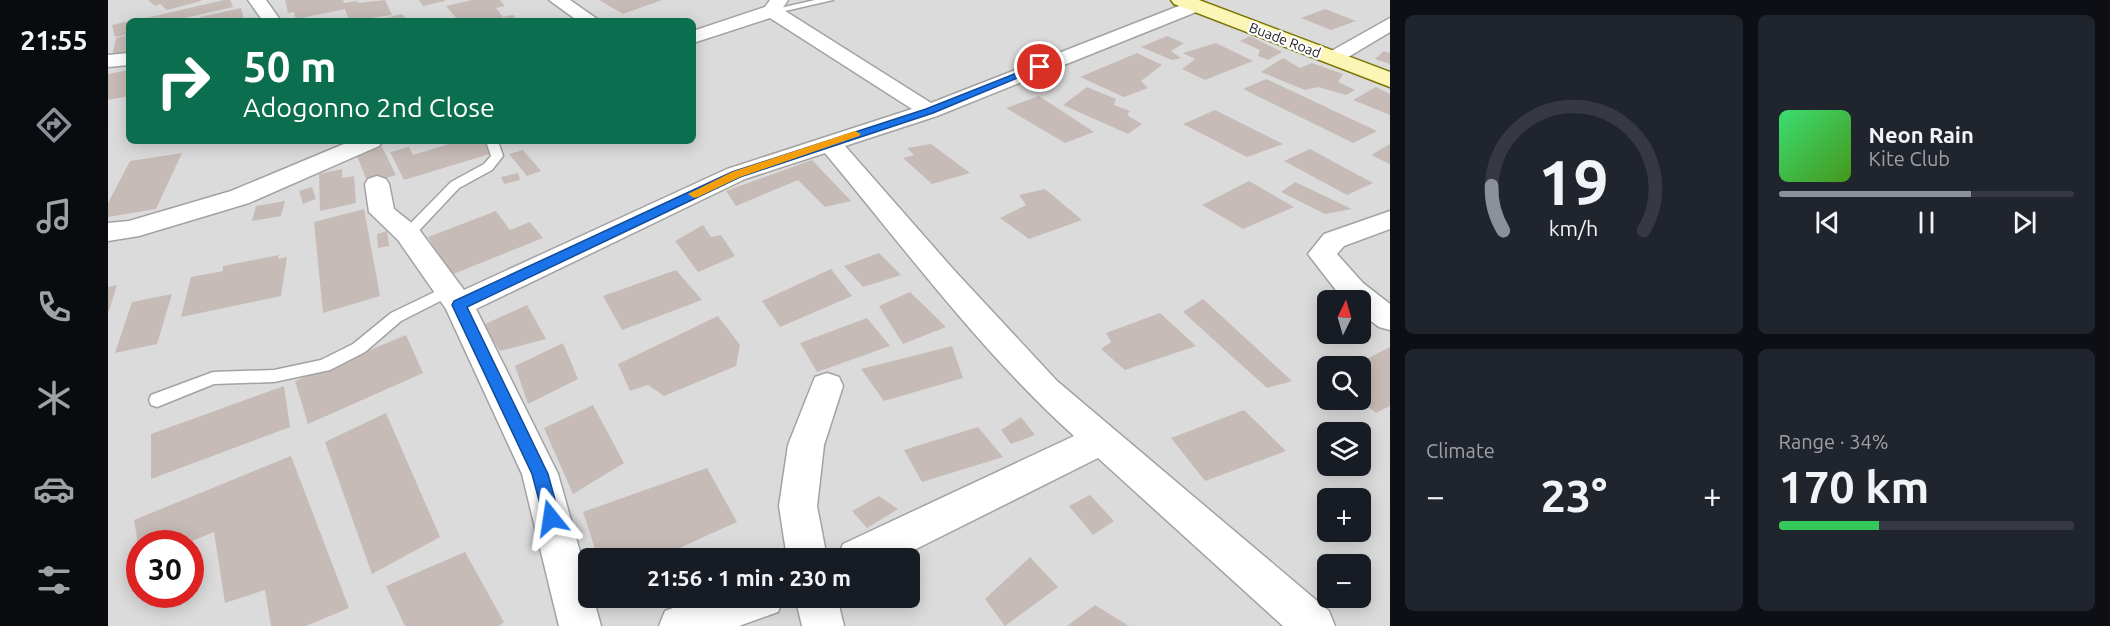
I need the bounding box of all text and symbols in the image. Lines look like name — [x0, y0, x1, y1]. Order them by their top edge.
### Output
street label: Buade Road — [1247, 19, 1323, 61]
text: 21:55 — [20, 25, 88, 55]
pin — [1014, 41, 1065, 92]
icon: right — [144, 42, 222, 120]
text: 50 m — [243, 43, 337, 90]
icon: arrive — [1023, 50, 1056, 83]
text: Adogonno 2nd Close — [243, 92, 495, 122]
icon: directions — [33, 104, 75, 146]
text: Neon Rain — [1869, 122, 1974, 147]
text: Kite Club — [1869, 147, 1950, 170]
text: 19 — [1539, 148, 1609, 218]
icon: music — [33, 195, 75, 237]
icon: previous — [1811, 206, 1844, 239]
icon: pause — [1910, 206, 1943, 239]
icon: next — [2008, 206, 2041, 239]
text: km/h — [1549, 217, 1598, 241]
icon: phone — [33, 286, 75, 328]
north arrow — [1317, 290, 1371, 344]
map controls — [1317, 290, 1371, 608]
button: search — [1317, 356, 1371, 410]
icon: climate — [33, 377, 75, 419]
button: layers — [1317, 422, 1371, 476]
text: Range · 34% — [1779, 430, 1889, 453]
text: Climate — [1426, 439, 1495, 462]
text: 170 km — [1779, 461, 1929, 512]
icon: car — [33, 468, 75, 510]
text: 23° — [1540, 470, 1607, 521]
text: − — [1426, 477, 1445, 514]
text: + — [1703, 477, 1722, 514]
position arrow — [519, 486, 583, 550]
button: + — [1317, 488, 1371, 542]
speed limit sign: 30 — [126, 530, 204, 608]
button: − — [1317, 554, 1371, 608]
icon: filters — [33, 559, 75, 601]
text: 21:56 · 1 min · 230 m — [647, 565, 851, 590]

